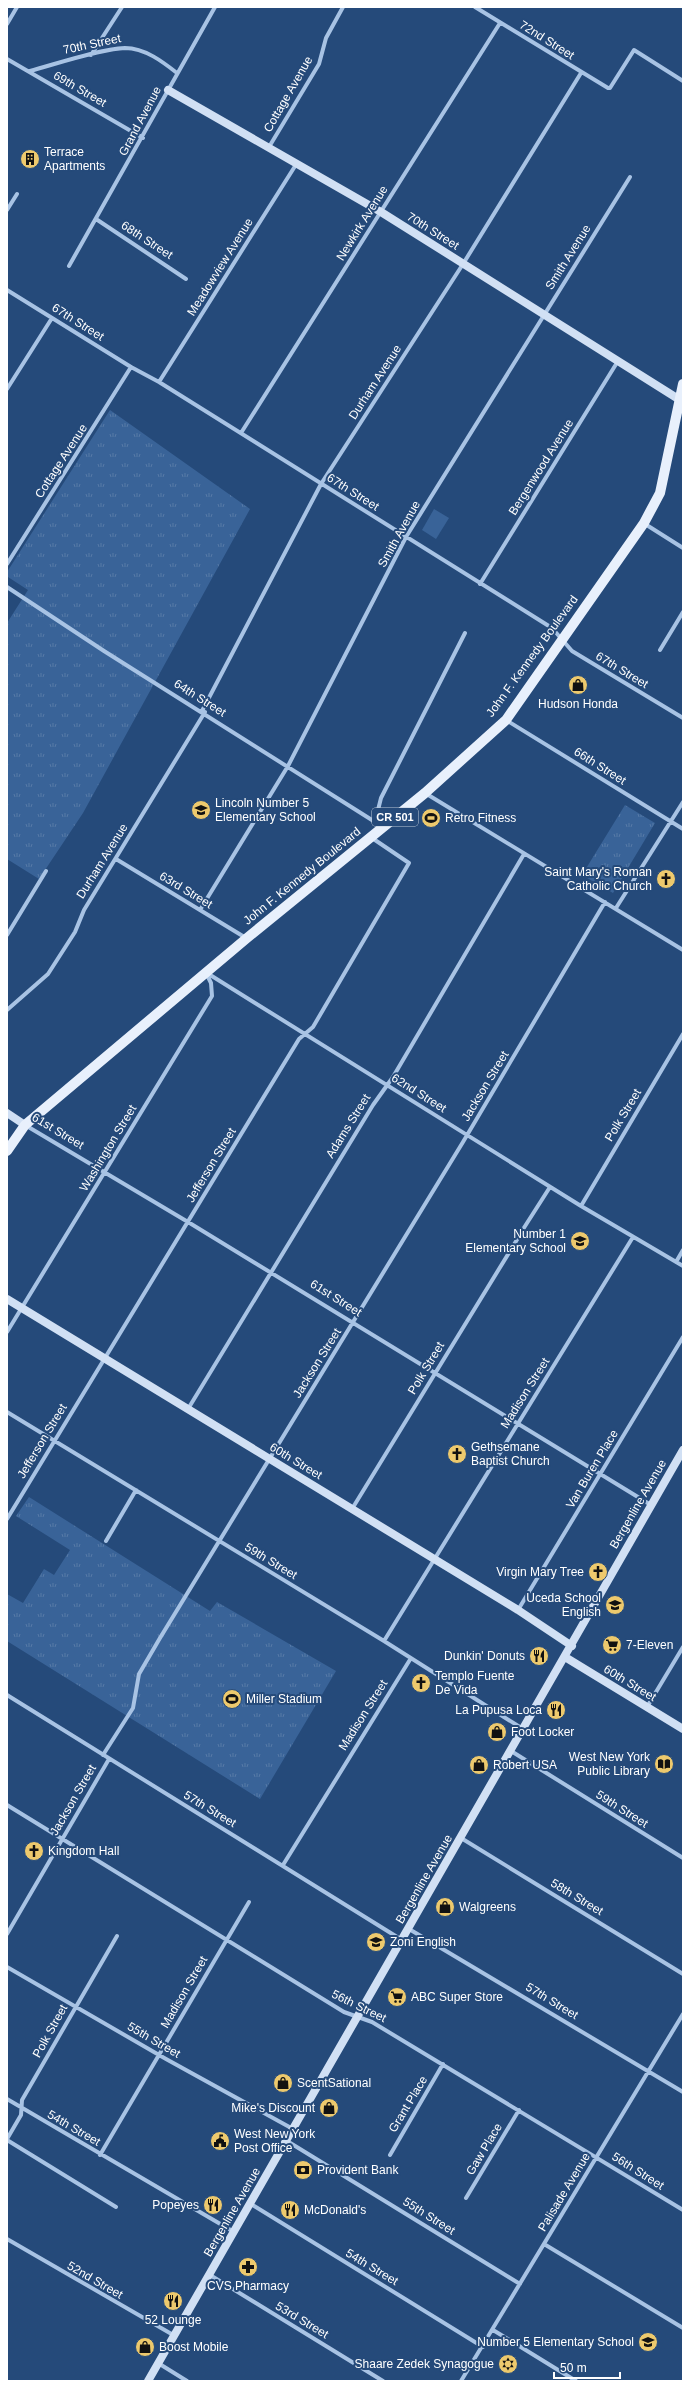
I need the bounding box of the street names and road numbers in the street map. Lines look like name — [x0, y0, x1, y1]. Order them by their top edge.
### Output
street label: 72nd Street — [517, 18, 578, 63]
street label: 70th Street — [62, 31, 123, 57]
street label: Cottage Avenue — [261, 53, 316, 134]
street label: 69th Street — [51, 68, 109, 110]
street label: Grand Avenue — [116, 84, 164, 158]
street label: Newkirk Avenue — [333, 183, 391, 263]
street label: 70th Street — [404, 210, 462, 253]
street label: Meadowview Avenue — [184, 215, 256, 318]
street label: 68th Street — [119, 218, 176, 262]
street label: Smith Avenue — [543, 222, 594, 292]
street label: 67th Street — [49, 301, 107, 344]
street label: Durham Avenue — [346, 342, 404, 422]
street label: Bergenwood Avenue — [506, 416, 576, 518]
street label: Cottage Avenue — [32, 421, 90, 501]
street label: 67th Street — [324, 471, 382, 514]
street label: Smith Avenue — [375, 498, 423, 570]
street label: John F. Kennedy Boulevard — [483, 593, 581, 719]
street label: 67th Street — [593, 649, 651, 691]
street label: 64th Street — [171, 677, 229, 720]
street label: 66th Street — [571, 745, 629, 788]
road number: CR 501 — [372, 808, 418, 826]
street label: Durham Avenue — [73, 821, 131, 901]
street label: John F. Kennedy Boulevard — [241, 824, 363, 928]
street label: 63rd Street — [157, 869, 216, 912]
street label: Jackson Street — [459, 1048, 512, 1124]
street label: 62nd Street — [389, 1071, 450, 1116]
street label: Polk Street — [602, 1086, 644, 1144]
street label: Adams Street — [323, 1091, 374, 1161]
street label: Washington Street — [77, 1102, 140, 1194]
street label: 61st Street — [30, 1110, 87, 1152]
street label: Jefferson Street — [183, 1125, 239, 1205]
street label: 61st Street — [308, 1277, 365, 1320]
street label: Jackson Street — [290, 1325, 344, 1400]
street label: Polk Street — [405, 1339, 447, 1397]
street label: Madison Street — [498, 1355, 553, 1431]
street label: Jefferson Street — [14, 1401, 70, 1481]
street label: Van Buren Place — [563, 1427, 621, 1511]
street label: 60th Street — [267, 1440, 325, 1482]
street label: Bergenline Avenue — [607, 1457, 669, 1551]
street label: 59th Street — [242, 1540, 300, 1582]
street label: 60th Street — [601, 1662, 659, 1704]
street label: Madison Street — [336, 1677, 391, 1753]
street label: Jackson Street — [47, 1762, 99, 1838]
street label: 57th Street — [181, 1788, 239, 1830]
street label: 59th Street — [593, 1788, 651, 1831]
street label: Bergenline Avenue — [393, 1832, 455, 1926]
street label: 58th Street — [548, 1876, 606, 1918]
street label: Madison Street — [158, 1953, 211, 2030]
street label: 57th Street — [523, 1980, 581, 2022]
street label: 56th Street — [330, 1987, 389, 2025]
street label: Polk Street — [30, 2001, 71, 2060]
street label: 55th Street — [125, 2019, 183, 2061]
street label: Grant Place — [386, 2073, 430, 2135]
street label: 54th Street — [45, 2107, 103, 2149]
street label: Gaw Place — [463, 2120, 505, 2177]
street label: Palisade Avenue — [535, 2150, 593, 2234]
street label: 56th Street — [609, 2150, 667, 2193]
street label: Bergenline Avenue — [201, 2165, 263, 2259]
street label: 55th Street — [400, 2195, 458, 2238]
street label: 54th Street — [343, 2246, 401, 2288]
street label: 52nd Street — [65, 2258, 126, 2302]
street label: 53rd Street — [273, 2299, 332, 2342]

